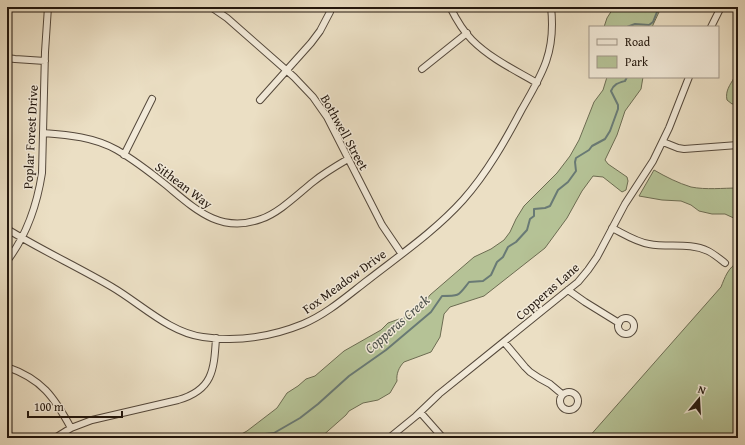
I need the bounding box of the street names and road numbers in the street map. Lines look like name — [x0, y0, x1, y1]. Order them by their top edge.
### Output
street label: Poplar Forest Drive — [18, 85, 43, 190]
street label: Bothwell Street — [316, 91, 373, 174]
street label: Sithean Way — [151, 158, 217, 214]
street label: Fox Meadow Drive — [299, 245, 390, 318]
street label: Copperas Lane — [511, 258, 583, 324]

